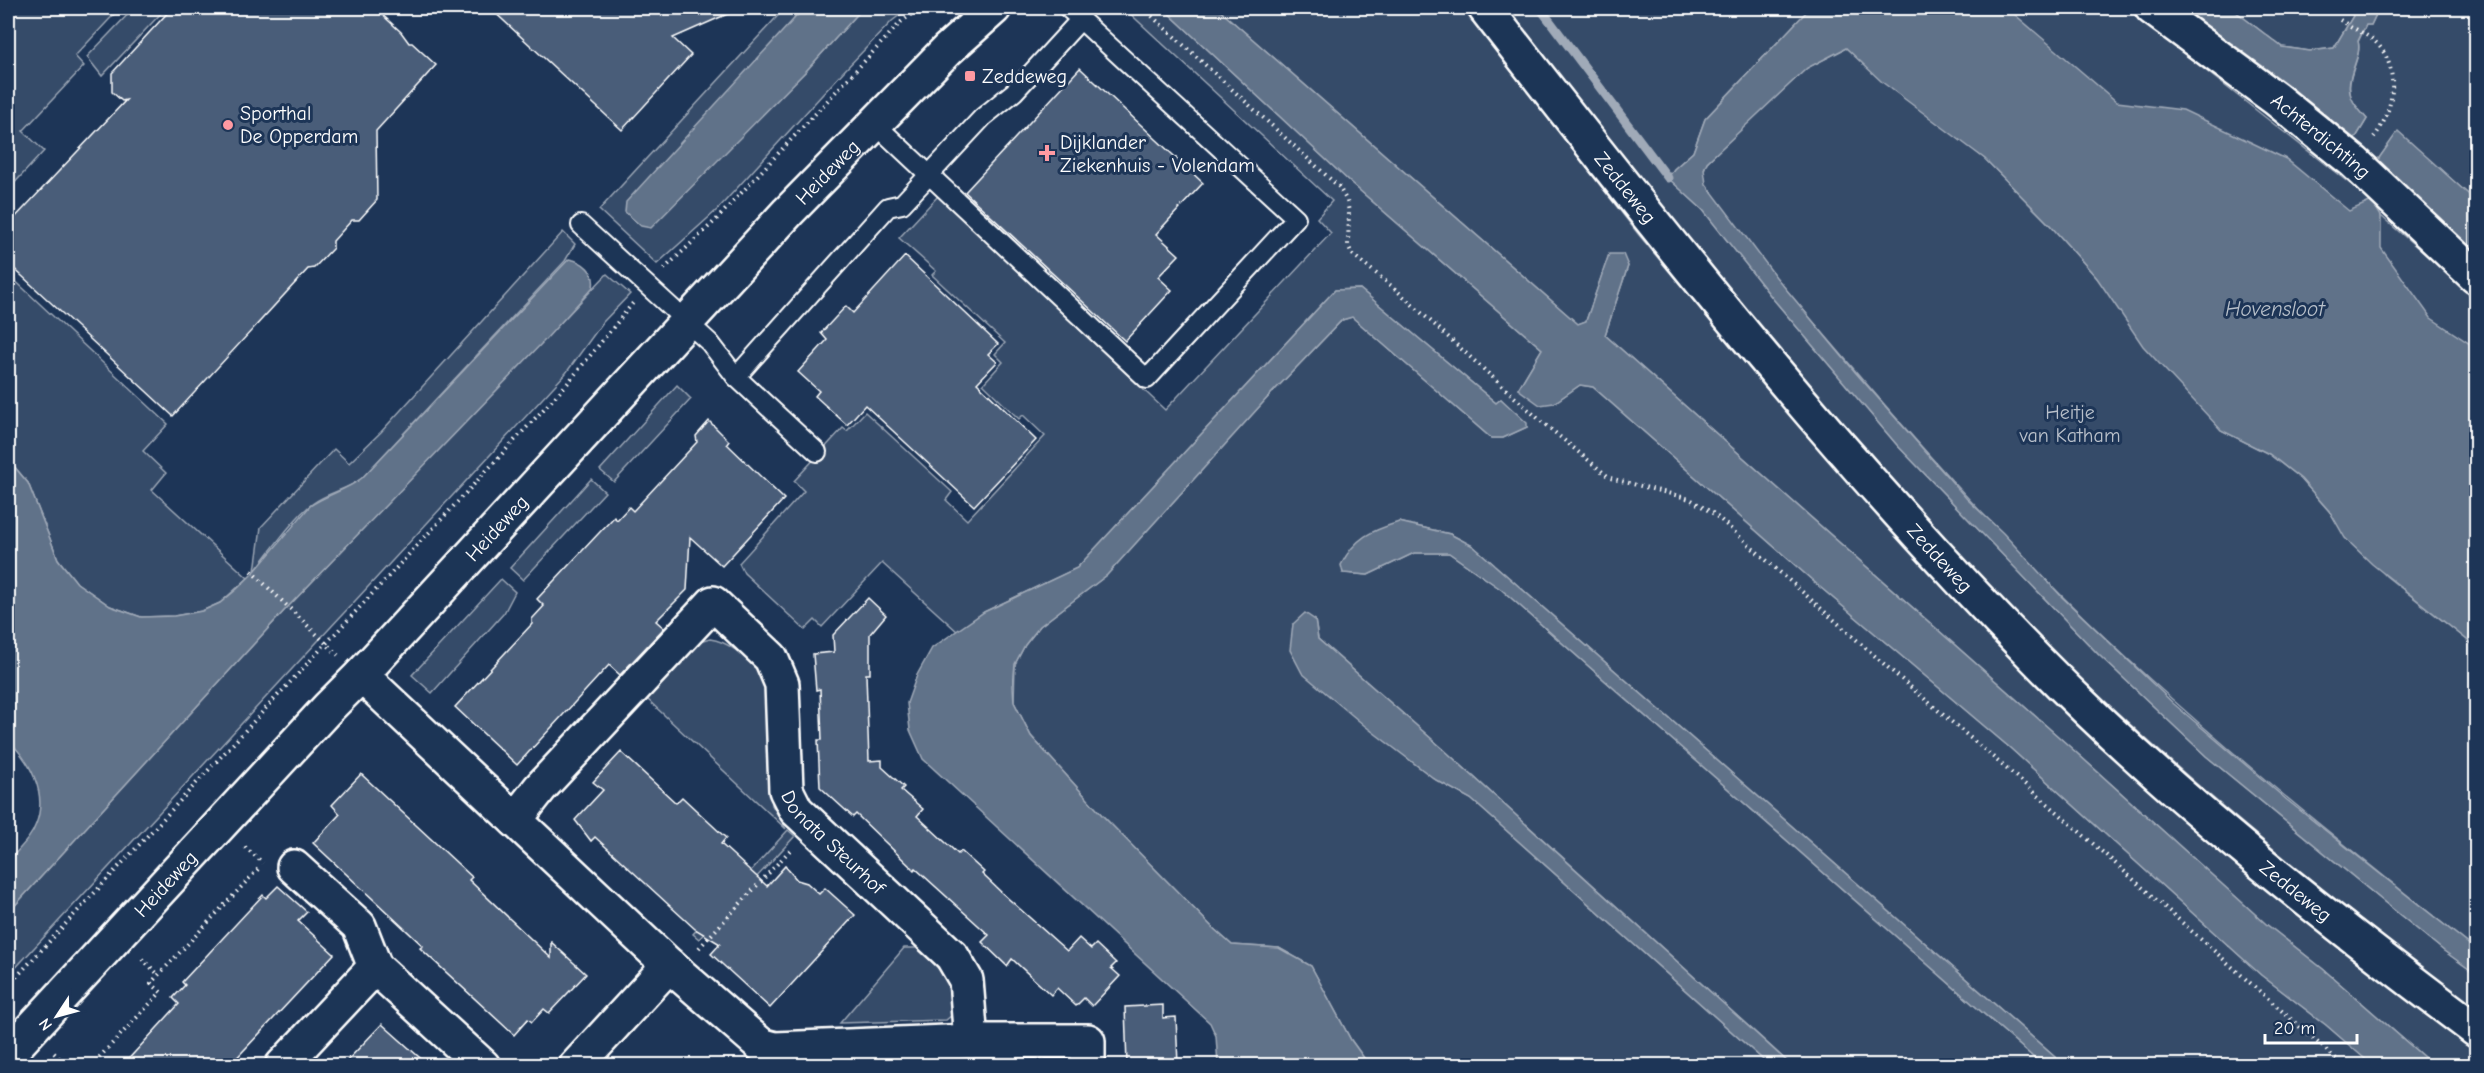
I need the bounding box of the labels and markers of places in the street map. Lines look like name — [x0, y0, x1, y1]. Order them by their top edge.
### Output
place label: Zeddeweg — [982, 65, 1067, 88]
marker: Zeddeweg — [963, 69, 977, 83]
place label: Sporthal De Opperdam — [240, 102, 358, 148]
marker: Sporthal De Opperdam — [221, 118, 235, 132]
place label: Dijklander Ziekenhuis - Volendam — [1060, 131, 1255, 177]
marker: Dijklander Ziekenhuis - Volendam — [1038, 144, 1056, 162]

